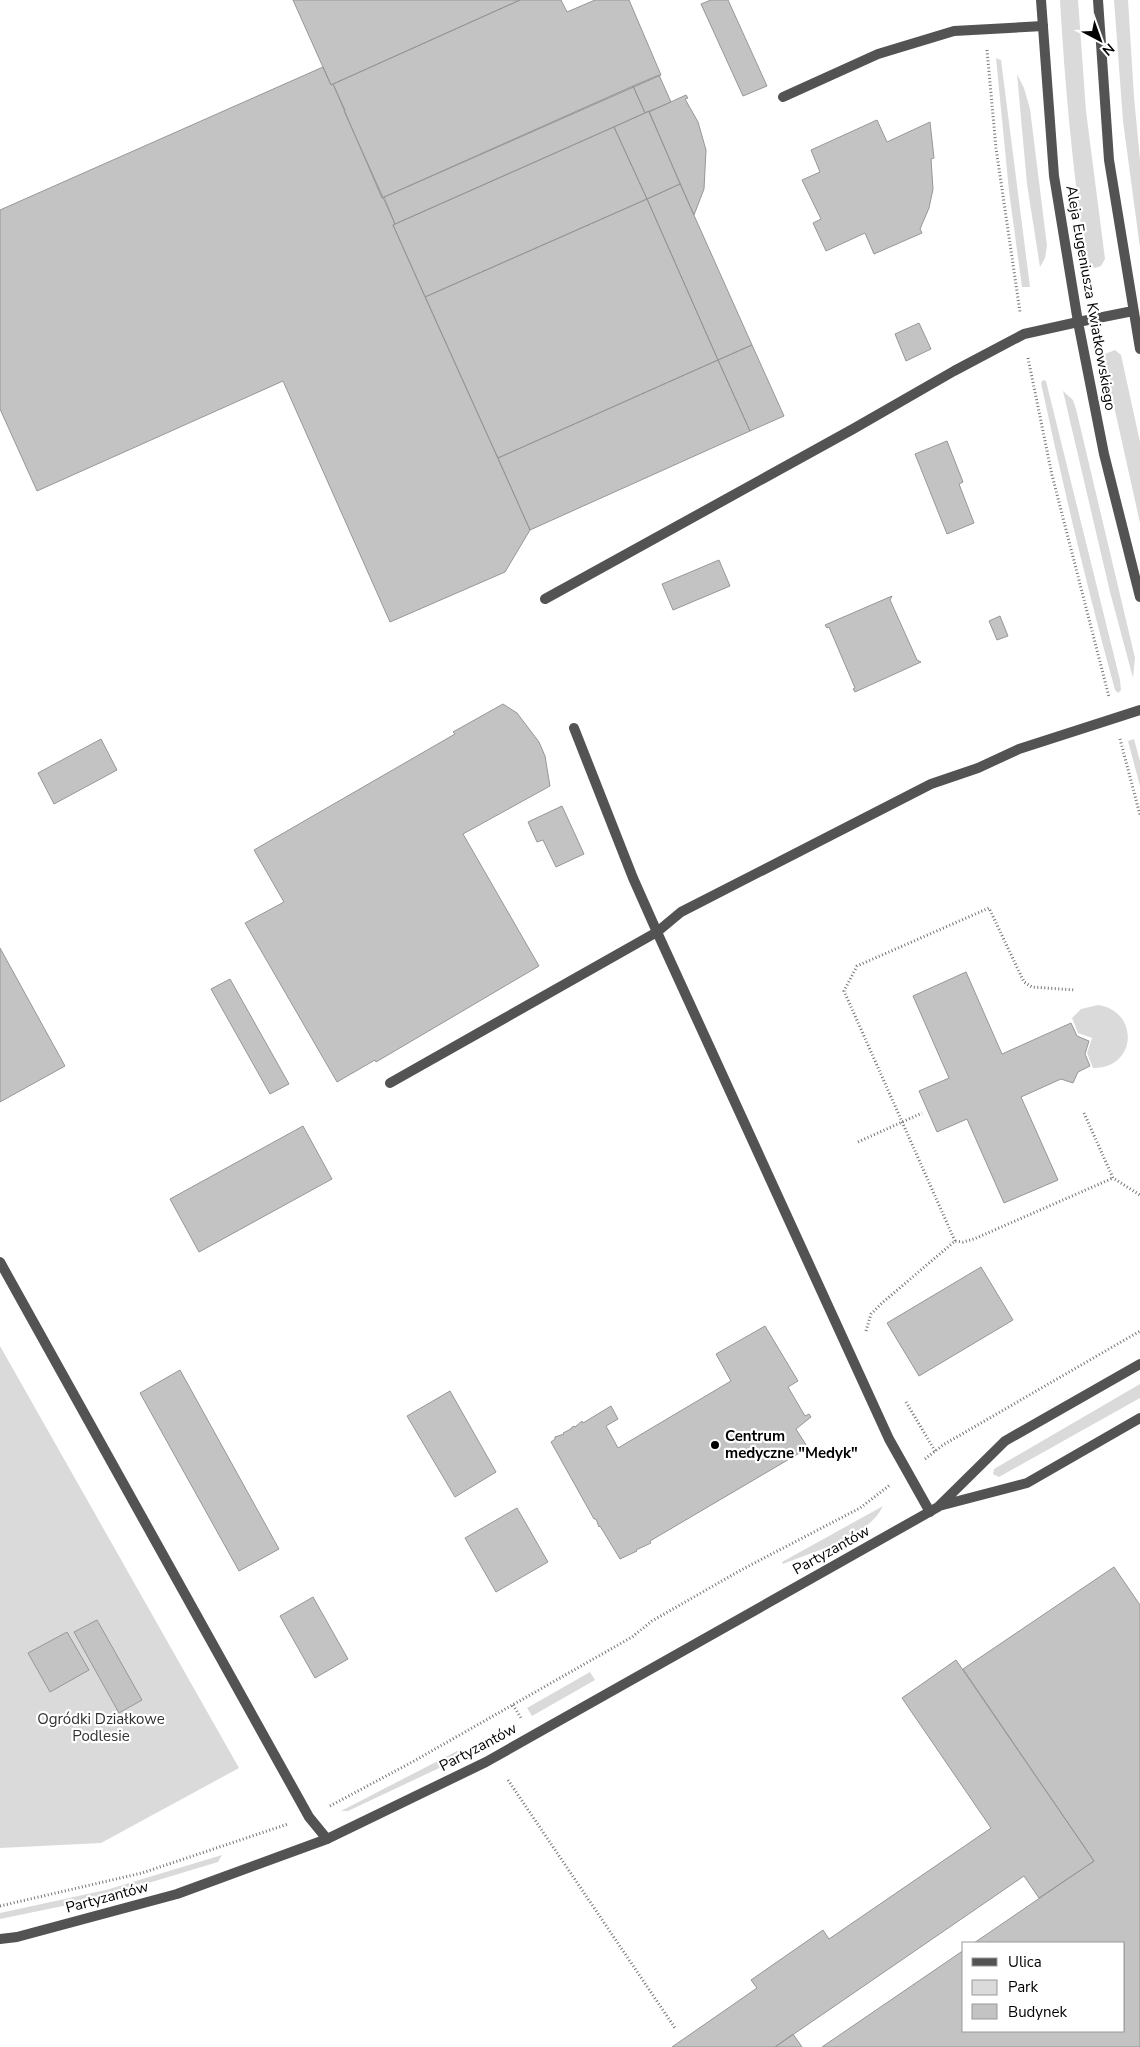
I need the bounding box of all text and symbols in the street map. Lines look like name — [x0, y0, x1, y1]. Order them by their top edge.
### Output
north arrow — [1075, 15, 1125, 65]
text: N — [1098, 39, 1118, 60]
street label: Aleja Eugeniusza Kwiatkowskiego — [1061, 184, 1121, 412]
place label: Centrum medyczne "Medyk" — [725, 1426, 858, 1463]
marker: Centrum medyczne "Medyk" — [709, 1439, 721, 1451]
street label: Partyzantów — [789, 1520, 873, 1579]
park label: Ogródki Działkowe Podlesie — [37, 1709, 165, 1746]
street label: Partyzantów — [436, 1718, 521, 1776]
street label: Partyzantów — [63, 1876, 151, 1918]
legend — [962, 1942, 1125, 2032]
text: Ulica — [1008, 1952, 1042, 1972]
text: Park — [1008, 1977, 1038, 1997]
text: Budynek — [1008, 2002, 1068, 2022]

